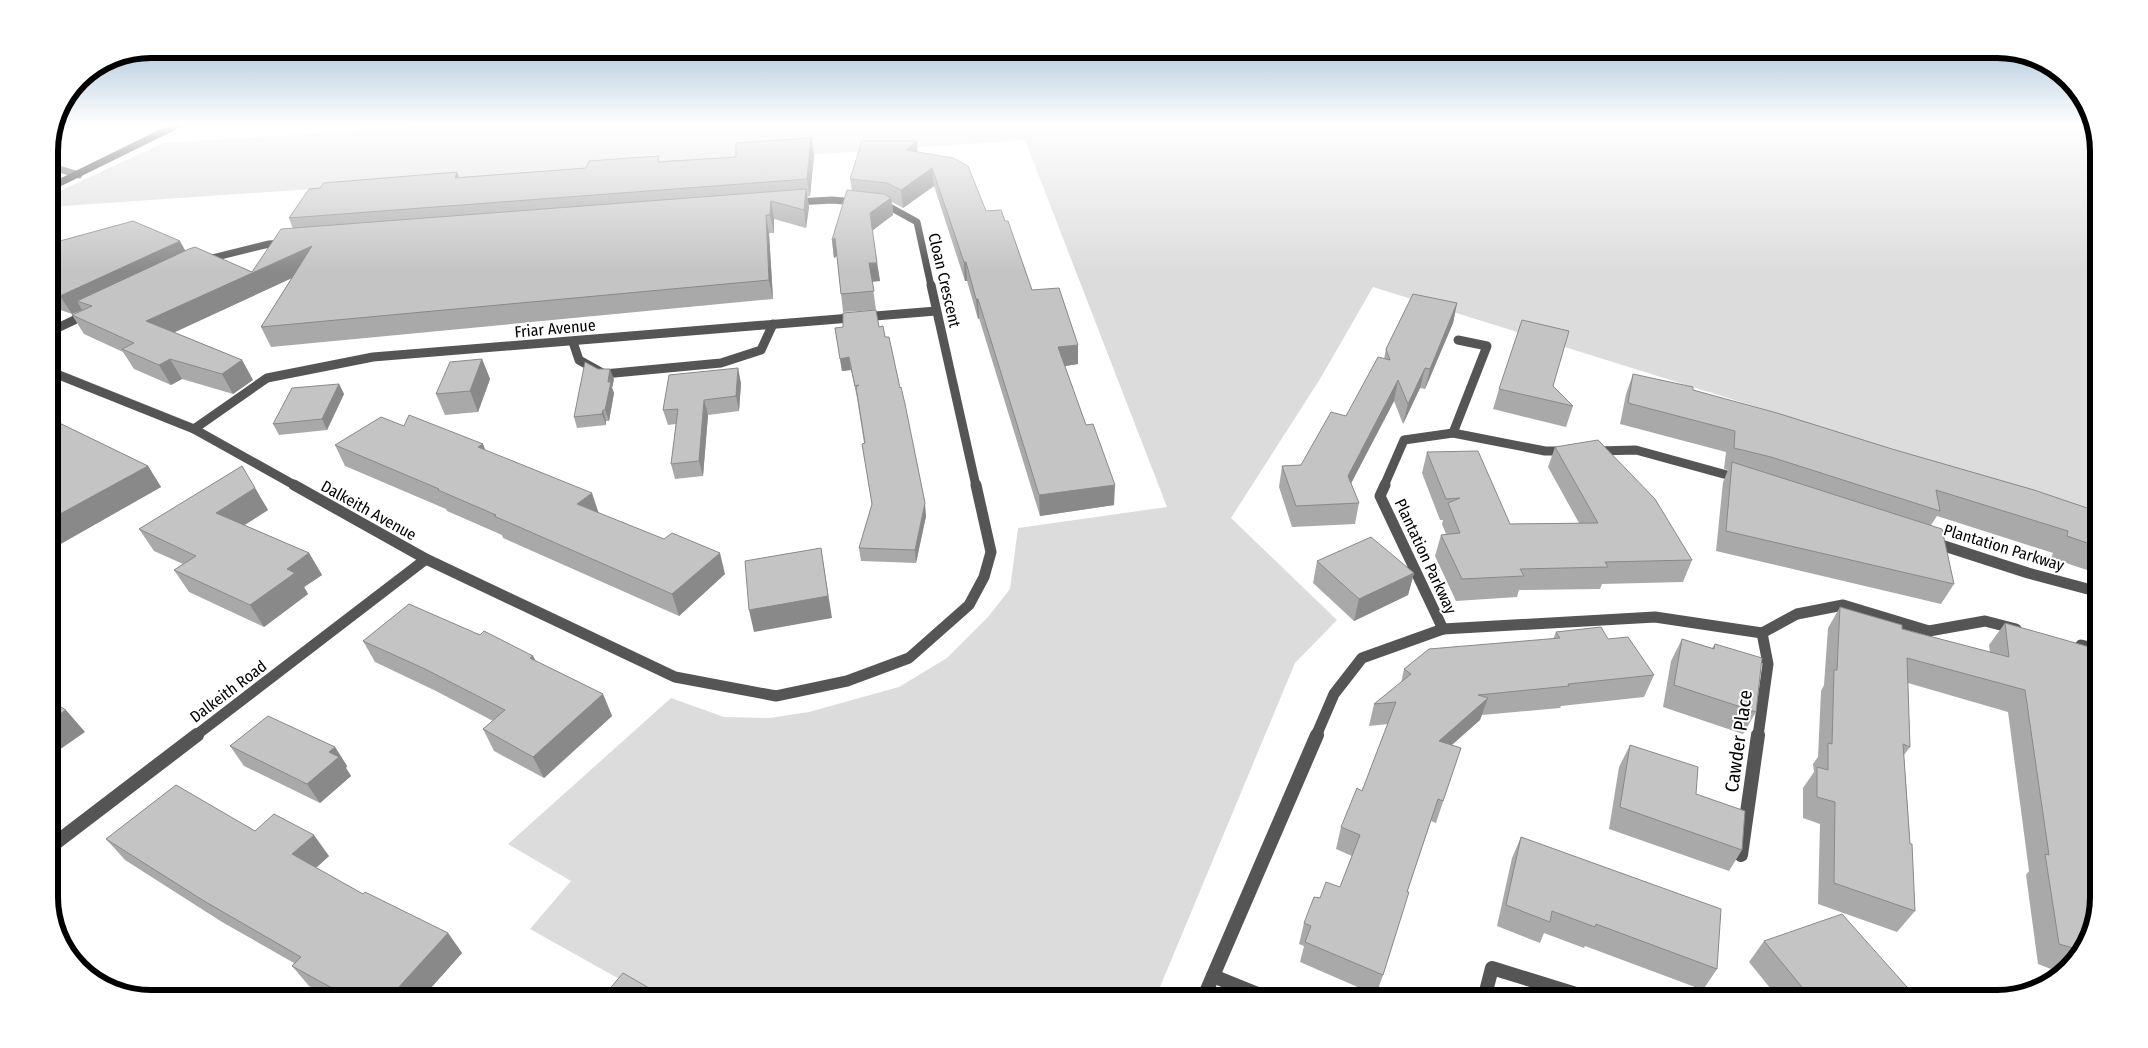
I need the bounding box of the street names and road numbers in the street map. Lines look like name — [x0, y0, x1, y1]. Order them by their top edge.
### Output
street label: Cloan Crescent — [924, 231, 965, 330]
street label: Friar Avenue — [514, 315, 596, 342]
street label: Dalkeith Avenue — [318, 476, 420, 544]
street label: Plantation Parkway — [1391, 496, 1461, 618]
street label: Plantation Parkway — [1941, 520, 2067, 575]
street label: Dalkeith Road — [186, 656, 270, 726]
street label: Cawder Place — [1720, 689, 1757, 794]

